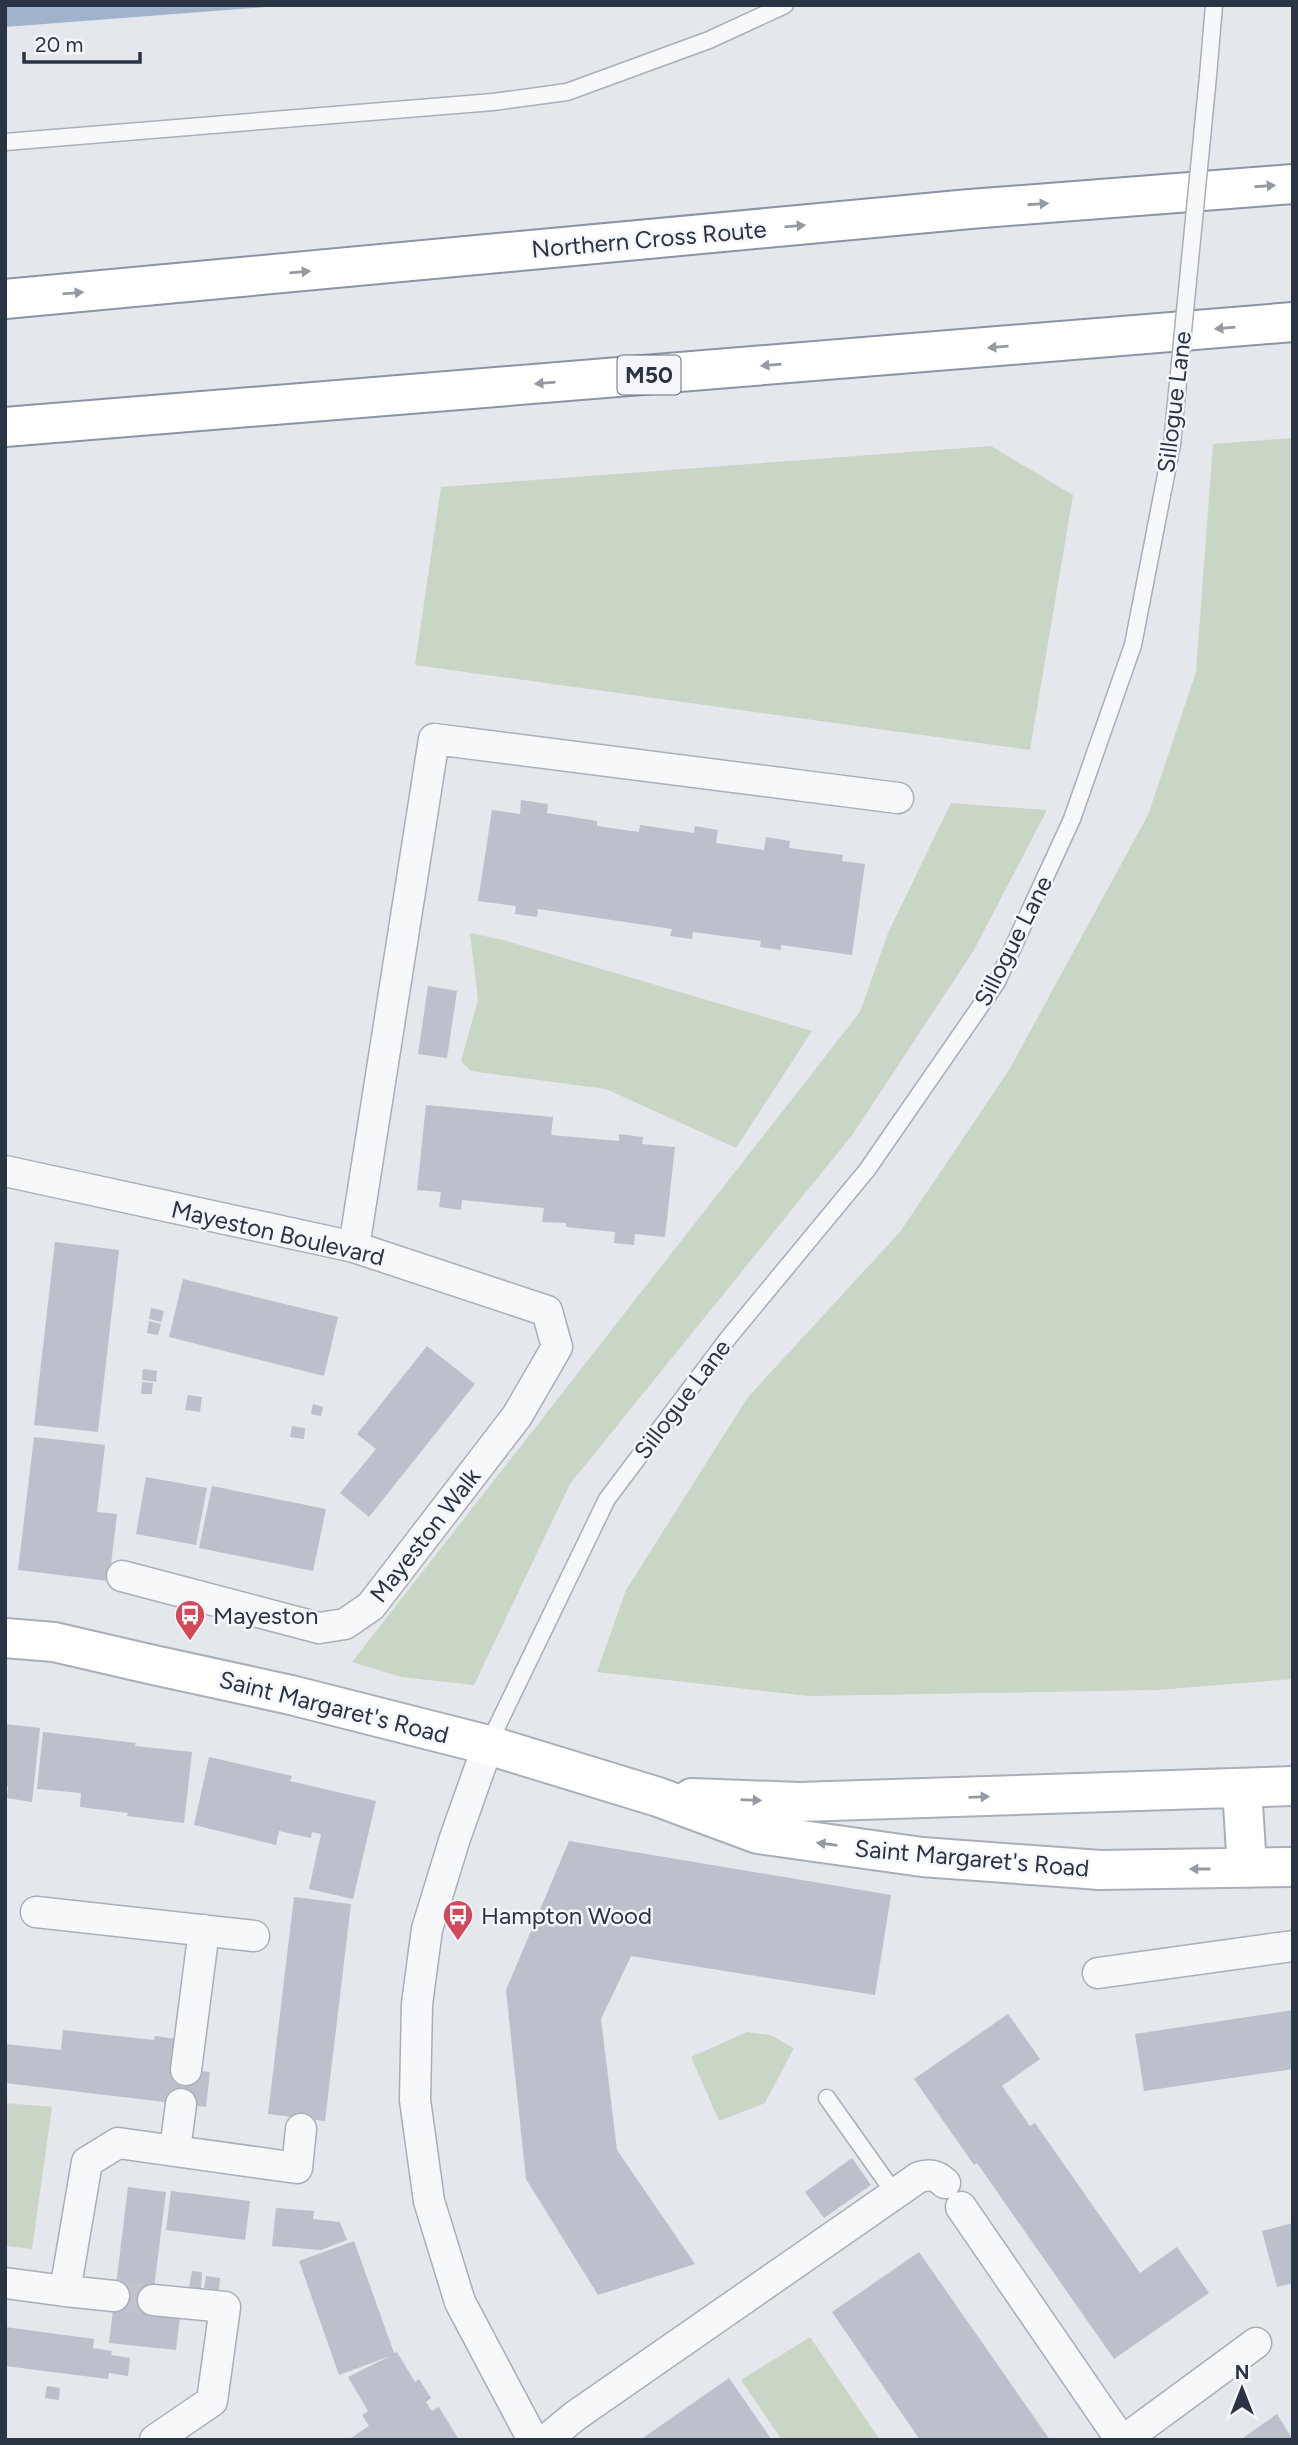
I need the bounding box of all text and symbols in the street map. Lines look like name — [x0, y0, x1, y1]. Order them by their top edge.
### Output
scale bar — [24, 21, 140, 65]
text: 20 m — [35, 32, 83, 57]
one-way arrow — [1254, 180, 1276, 191]
one-way arrow — [1027, 198, 1049, 209]
street label: Northern Cross Route — [530, 214, 768, 264]
one-way arrow — [784, 220, 806, 231]
one-way arrow — [289, 266, 311, 277]
one-way arrow — [62, 287, 84, 298]
one-way arrow — [1214, 323, 1236, 334]
street label: Sillogue Lane — [1151, 330, 1197, 474]
one-way arrow — [987, 342, 1009, 353]
road number: M50 — [618, 356, 680, 394]
one-way arrow — [760, 360, 782, 371]
one-way arrow — [533, 378, 555, 389]
street label: Sillogue Lane — [968, 871, 1058, 1011]
street label: Mayeston Boulevard — [169, 1194, 387, 1272]
street label: Sillogue Lane — [628, 1333, 736, 1465]
street label: Mayeston Walk — [364, 1462, 487, 1608]
bus stop icon: Mayeston — [173, 1598, 207, 1642]
place label: Mayeston — [213, 1601, 318, 1630]
street label: Saint Margaret's Road — [216, 1664, 452, 1750]
one-way arrow — [968, 1792, 990, 1803]
one-way arrow — [740, 1795, 762, 1806]
street label: Saint Margaret's Road — [853, 1833, 1091, 1883]
one-way arrow — [816, 1838, 838, 1849]
one-way arrow — [1189, 1863, 1211, 1875]
bus stop icon: Hampton Wood — [441, 1898, 475, 1942]
place label: Hampton Wood — [481, 1901, 652, 1930]
north arrow — [1207, 2354, 1277, 2424]
text: N — [1235, 2361, 1249, 2384]

